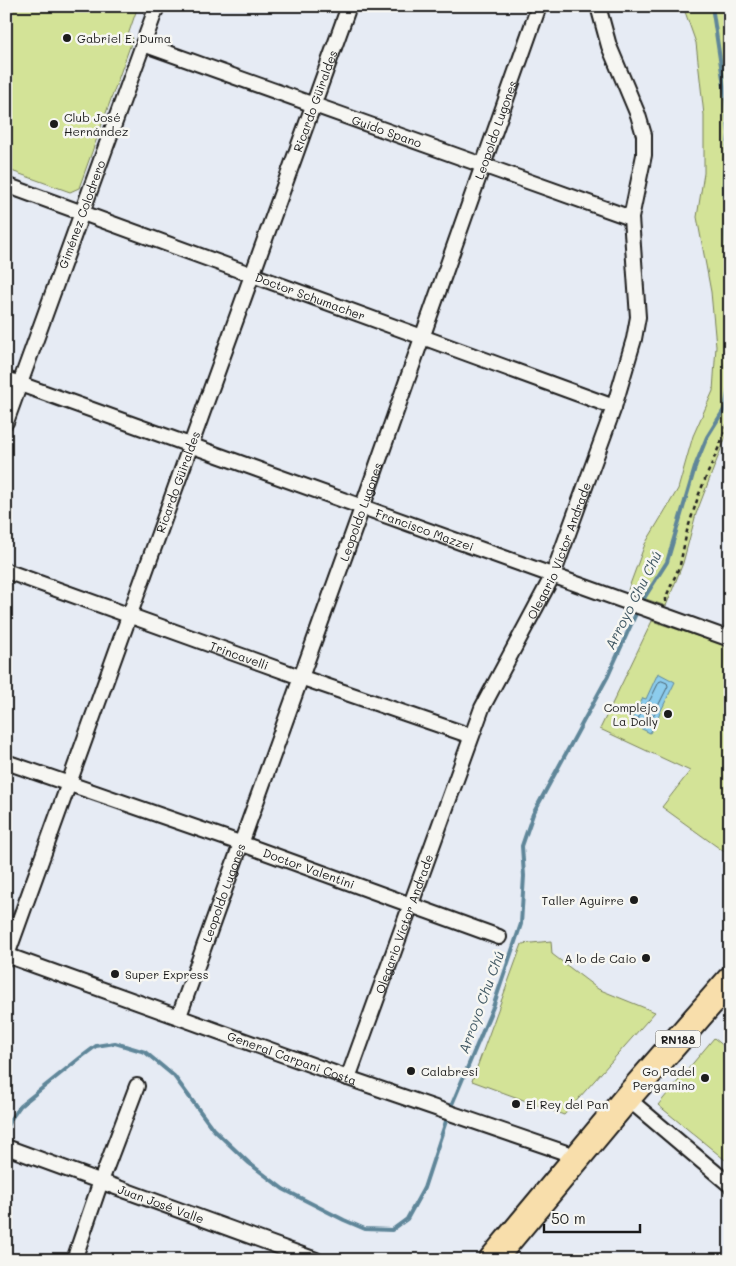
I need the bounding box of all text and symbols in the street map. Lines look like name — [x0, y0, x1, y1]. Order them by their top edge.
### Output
place label: Gabriel E. Duma — [77, 30, 171, 46]
marker: Gabriel E. Duma — [61, 32, 73, 44]
street label: Ricardo Güiraldes — [289, 48, 341, 154]
street label: Leopoldo Lugones — [471, 78, 520, 181]
place label: Club José Hernández — [64, 109, 129, 139]
street label: Guido Spano — [350, 111, 424, 151]
marker: Club José Hernández — [48, 118, 60, 130]
street label: Giménez Colodrero — [54, 158, 108, 271]
street label: Doctor Schumacher — [253, 269, 368, 324]
street label: Ricardo Güiraldes — [152, 429, 203, 535]
street label: Leopoldo Lugones — [336, 460, 386, 563]
street label: Olegario Víctor Andrade — [523, 480, 594, 622]
street label: Francisco Mazzei — [374, 504, 476, 554]
water label: Arroyo Chu Chú — [600, 548, 666, 652]
street label: Trincavelli — [208, 637, 271, 673]
place label: Complejo La Dolly — [604, 699, 658, 729]
marker: Complejo La Dolly — [662, 708, 674, 720]
street label: Leopoldo Lugones — [198, 841, 249, 944]
street label: Doctor Valentini — [261, 844, 357, 892]
street label: Olegario Víctor Andrade — [371, 852, 436, 996]
place label: Taller Aguirre — [542, 892, 624, 908]
marker: Taller Aguirre — [628, 894, 640, 906]
water label: Arroyo Chu Chú — [454, 948, 508, 1056]
place label: A lo de Caio — [564, 950, 636, 966]
marker: A lo de Caio — [640, 952, 652, 964]
place label: Super Express — [125, 966, 209, 982]
marker: Super Express — [109, 968, 121, 980]
street label: General Carpani Costa — [225, 1027, 359, 1088]
road number: RN188 — [656, 1030, 700, 1048]
place label: Calabresi — [421, 1063, 478, 1079]
place label: Go Padel Pergamino — [633, 1063, 695, 1093]
marker: Calabresi — [405, 1065, 417, 1077]
marker: Go Padel Pergamino — [699, 1072, 711, 1084]
place label: El Rey del Pan — [526, 1096, 608, 1112]
marker: El Rey del Pan — [510, 1098, 522, 1110]
street label: Juan José Valle — [116, 1180, 206, 1227]
scale bar — [544, 1201, 640, 1233]
text: 50 m — [551, 1208, 586, 1228]

